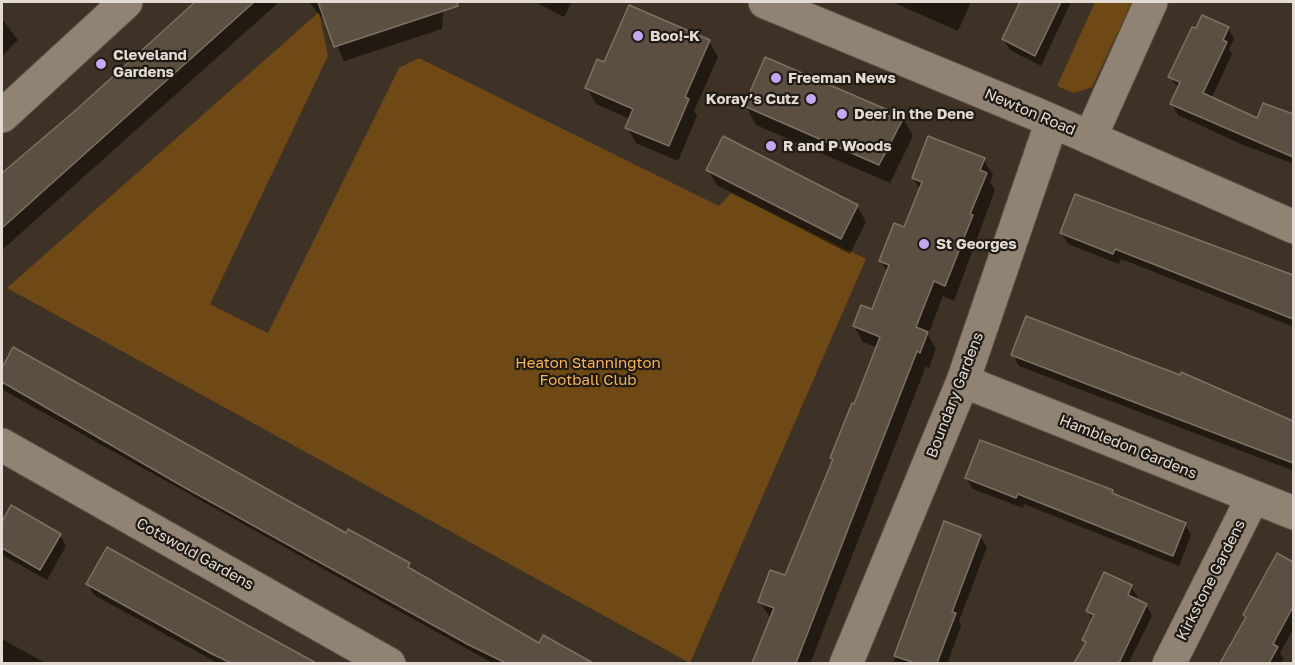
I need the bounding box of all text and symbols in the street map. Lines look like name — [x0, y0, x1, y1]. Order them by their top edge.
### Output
place label: Boo!-K — [650, 27, 700, 45]
marker: Boo!-K — [631, 29, 645, 43]
place label: Cleveland Gardens — [113, 46, 187, 81]
marker: Cleveland Gardens — [94, 57, 108, 71]
place label: Freeman News — [788, 69, 896, 87]
marker: Freeman News — [769, 71, 783, 85]
street label: Newton Road — [982, 85, 1078, 139]
place label: Koray’s Cutz — [706, 90, 799, 108]
marker: Koray’s Cutz — [804, 92, 818, 106]
place label: Deer in the Dene — [854, 105, 974, 123]
marker: Deer in the Dene — [835, 107, 849, 121]
place label: R and P Woods — [783, 137, 892, 155]
marker: R and P Woods — [764, 139, 778, 153]
place label: St Georges — [936, 235, 1017, 253]
marker: St Georges — [917, 237, 931, 251]
street label: Boundary Gardens — [923, 330, 987, 460]
park label: Heaton Stannington Football Club — [515, 354, 661, 389]
street label: Hambledon Gardens — [1057, 411, 1199, 483]
street label: Cotswold Gardens — [133, 514, 257, 594]
street label: Kirkstone Gardens — [1173, 517, 1249, 643]

